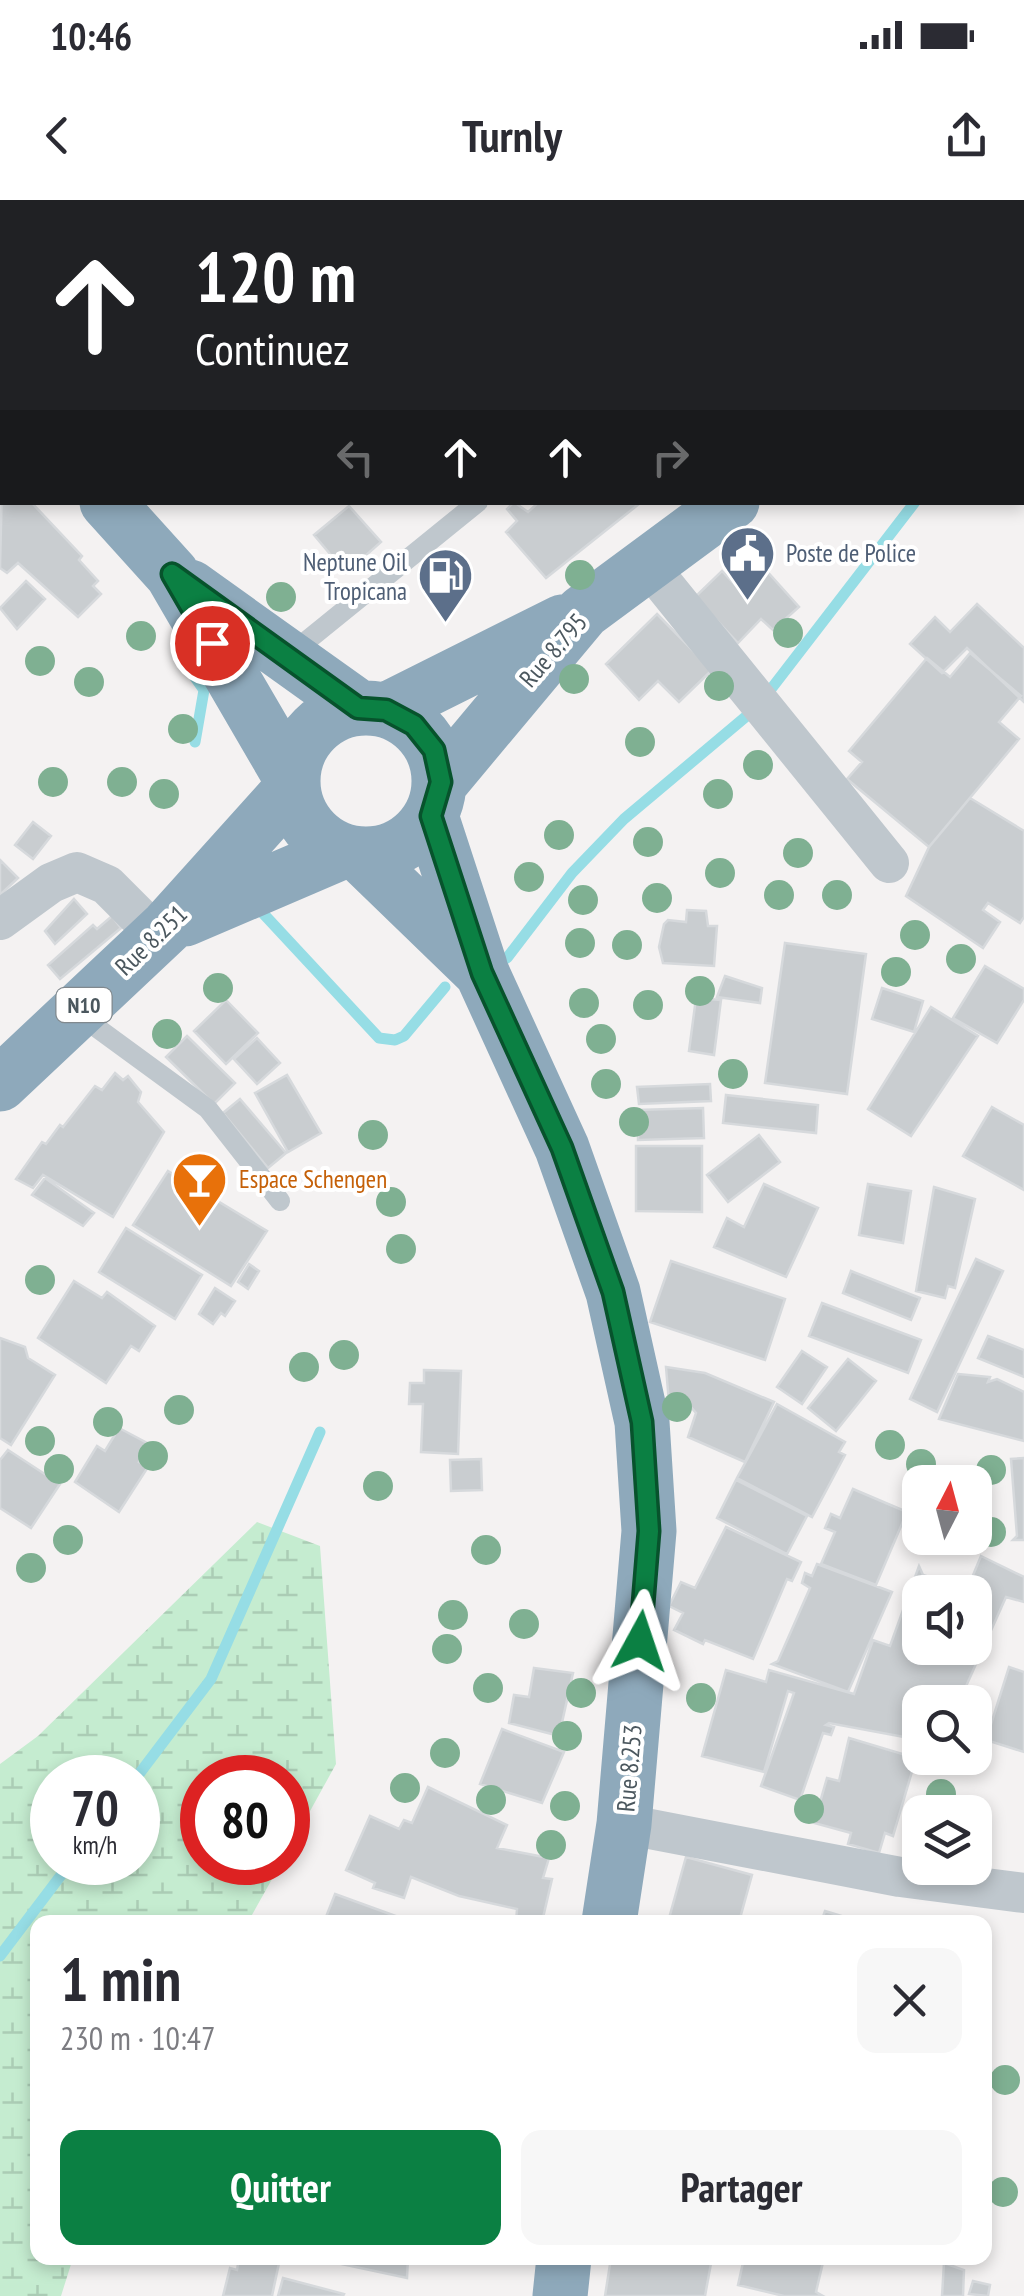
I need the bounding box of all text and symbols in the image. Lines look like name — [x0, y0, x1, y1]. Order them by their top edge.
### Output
text: 10:46 — [50, 11, 132, 60]
text: Turnly — [462, 106, 562, 164]
icon: back — [30, 108, 85, 163]
icon: share — [939, 108, 994, 163]
text: 120 m — [195, 231, 356, 321]
icon: ahead — [30, 240, 160, 370]
text: Continuez — [195, 319, 349, 377]
icon: left — [328, 430, 383, 485]
icon: ahead — [433, 430, 488, 485]
icon: ahead — [538, 430, 593, 485]
icon: right — [643, 430, 698, 485]
public building icon: Poste de Police — [717, 523, 777, 602]
place label: Poste de Police — [786, 537, 916, 569]
place label: Neptune Oil Tropicana — [303, 546, 407, 607]
fuel station icon: Neptune Oil Tropicana — [416, 546, 476, 625]
pin — [170, 601, 255, 686]
street label: Rue 8.795 — [512, 606, 594, 694]
icon: arrive — [185, 616, 240, 671]
street label: Rue 8.251 — [108, 898, 194, 982]
road number: N10 — [56, 988, 112, 1022]
bar icon: Espace Schengen — [170, 1149, 230, 1228]
place label: Espace Schengen — [239, 1163, 387, 1195]
north arrow — [902, 1465, 992, 1555]
map controls — [902, 1465, 992, 1885]
button: sound — [902, 1575, 992, 1665]
position arrow — [588, 1589, 692, 1693]
button: search — [902, 1685, 992, 1775]
street label: Rue 8.253 — [609, 1723, 649, 1813]
speed limit sign: 80 — [180, 1755, 310, 1885]
text: 70 — [71, 1775, 119, 1840]
button: layers — [902, 1795, 992, 1885]
text: km/h — [73, 1829, 117, 1861]
text: 1 min — [60, 1940, 181, 2018]
button: close — [857, 1948, 962, 2053]
text: 230 m · 10:47 — [60, 2017, 215, 2059]
button: Quitter — [60, 2130, 501, 2245]
button: Partager — [521, 2130, 962, 2245]

